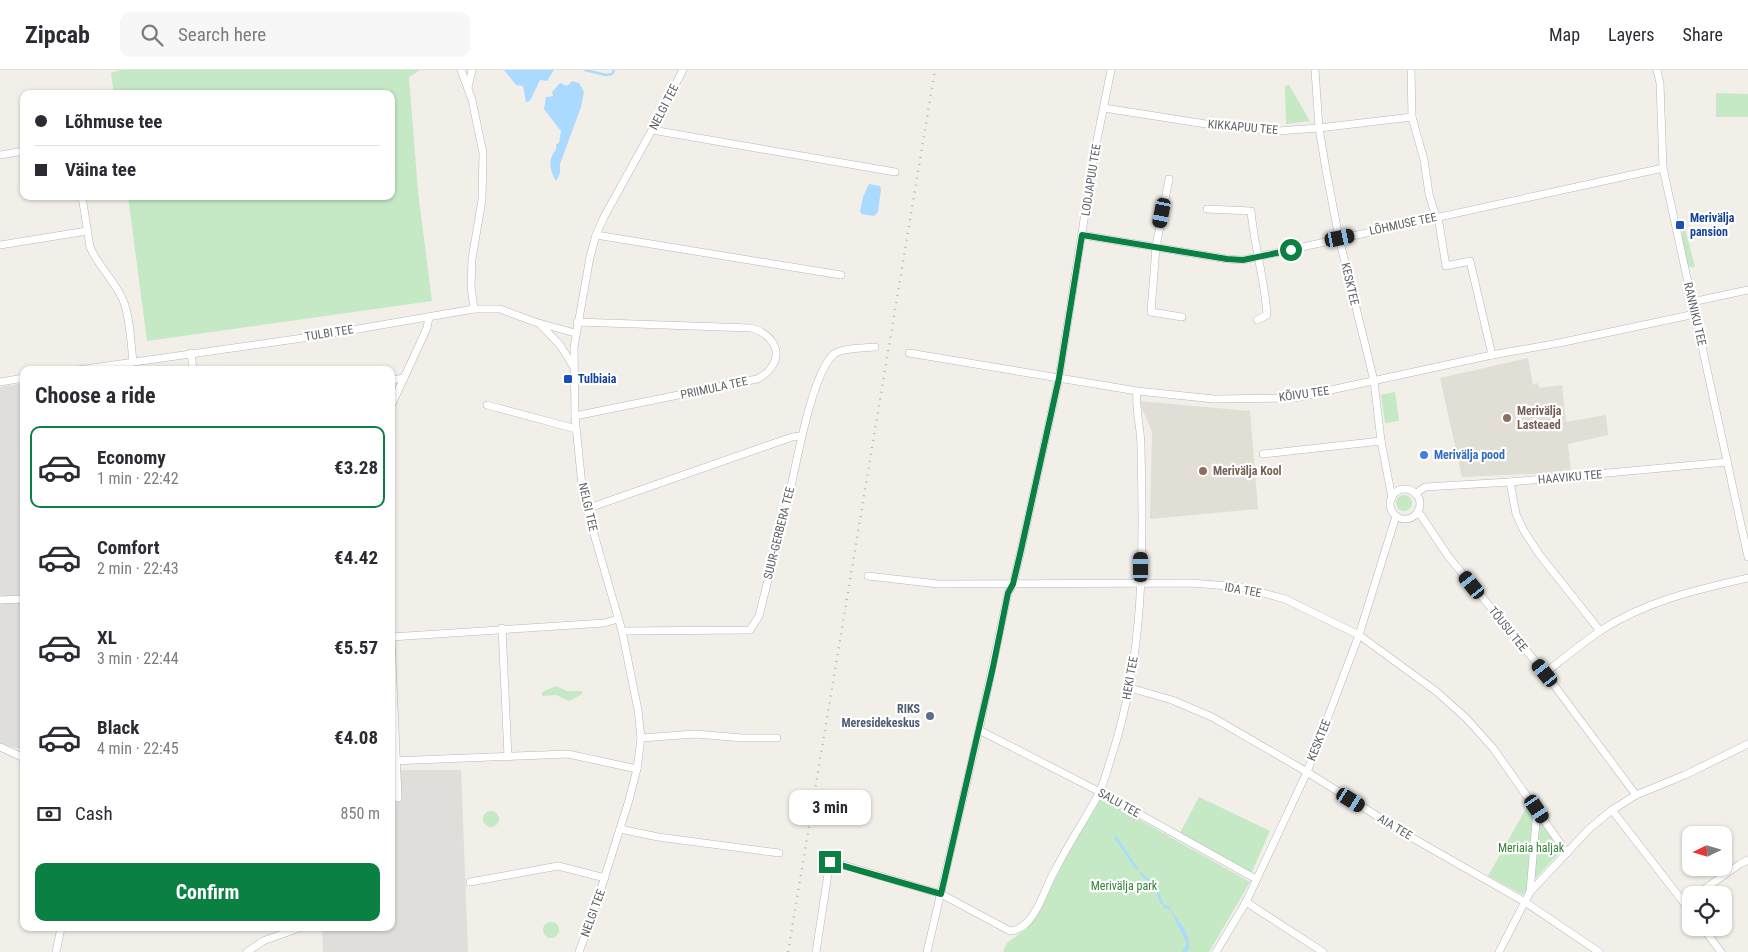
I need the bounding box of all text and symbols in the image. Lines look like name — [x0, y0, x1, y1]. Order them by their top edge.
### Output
search box — [120, 12, 470, 57]
text: Zipcab — [25, 21, 90, 49]
icon: search — [138, 21, 166, 49]
text: Search here — [178, 23, 266, 46]
text: Map — [1549, 24, 1580, 45]
text: Layers — [1608, 24, 1655, 45]
text: Share — [1683, 24, 1723, 45]
street label: NELGI TEE — [647, 82, 681, 132]
text: Lõhmuse tee — [65, 110, 162, 133]
street label: KIKKAPUU TEE — [1207, 117, 1279, 137]
street label: LODJAPUU TEE — [1078, 143, 1104, 217]
text: Väina tee — [65, 158, 136, 181]
car — [1151, 197, 1172, 229]
street label: LÕHMUSE TEE — [1368, 208, 1438, 238]
place label: Merivälja pansion — [1690, 211, 1735, 239]
marker: Merivälja pansion — [1674, 219, 1686, 231]
car — [1323, 228, 1356, 248]
route start — [1280, 239, 1302, 261]
street label: KESKTEE — [1338, 261, 1362, 307]
street label: RANNIKU TEE — [1681, 281, 1709, 347]
street label: TULBI TEE — [304, 322, 354, 344]
place label: Tulbiaia — [578, 372, 617, 386]
marker: Tulbiaia — [562, 373, 574, 385]
street label: PRIIMULA TEE — [679, 374, 749, 402]
street label: KÕIVU TEE — [1278, 382, 1330, 404]
text: Choose a ride — [35, 383, 156, 408]
place label: Merivälja Lasteaed — [1517, 404, 1562, 432]
marker: Merivälja Lasteaed — [1501, 412, 1513, 424]
icon: car — [37, 445, 82, 490]
text: Economy — [97, 446, 166, 469]
place label: Merivälja pood — [1434, 448, 1505, 462]
marker: Merivälja pood — [1418, 449, 1430, 461]
text: €3.28 — [334, 456, 378, 479]
place label: Merivälja Kool — [1213, 464, 1282, 478]
marker: Merivälja Kool — [1197, 465, 1209, 477]
street label: HAAVIKU TEE — [1537, 467, 1603, 487]
text: 1 min · 22:42 — [97, 469, 179, 488]
street label: NELGI TEE — [576, 481, 600, 533]
street label: SUUR-GERBERA TEE — [761, 485, 797, 581]
icon: car — [37, 535, 82, 580]
text: Comfort — [97, 536, 160, 559]
text: €4.42 — [334, 546, 378, 569]
car — [1133, 552, 1148, 582]
text: 2 min · 22:43 — [97, 559, 179, 578]
car — [1456, 569, 1487, 601]
street label: IDA TEE — [1223, 580, 1263, 600]
street label: TÕUSU TEE — [1486, 602, 1532, 654]
icon: car — [37, 625, 82, 670]
text: XL — [97, 626, 117, 649]
text: €5.57 — [334, 636, 378, 659]
text: 3 min · 22:44 — [97, 649, 179, 668]
street label: HEKI TEE — [1119, 655, 1141, 701]
car — [1529, 657, 1560, 689]
place label: RIKS Meresidekeskus — [841, 702, 921, 730]
marker: RIKS Meresidekeskus — [924, 710, 936, 722]
icon: car — [37, 715, 82, 760]
text: Black — [97, 716, 139, 739]
street label: KESKTEE — [1304, 717, 1334, 763]
text: €4.08 — [334, 726, 378, 749]
text: 4 min · 22:45 — [97, 739, 179, 758]
street label: SALU TEE — [1096, 786, 1143, 820]
car — [1334, 786, 1367, 814]
callout: 3 min — [789, 790, 871, 824]
car — [1522, 792, 1551, 826]
text: 3 min — [812, 798, 848, 817]
icon: cash — [35, 800, 63, 828]
text: Cash — [75, 802, 113, 825]
text: 850 m — [341, 804, 380, 823]
street label: AIA TEE — [1375, 811, 1415, 843]
north arrow — [1682, 826, 1732, 876]
map controls — [1682, 826, 1732, 936]
park label: Meriaia haljak — [1498, 841, 1565, 855]
route end — [819, 851, 841, 873]
button: Confirm — [35, 863, 380, 921]
park label: Merivälja park — [1091, 879, 1158, 893]
button: locate — [1682, 886, 1732, 936]
street label: NELGI TEE — [578, 887, 608, 939]

